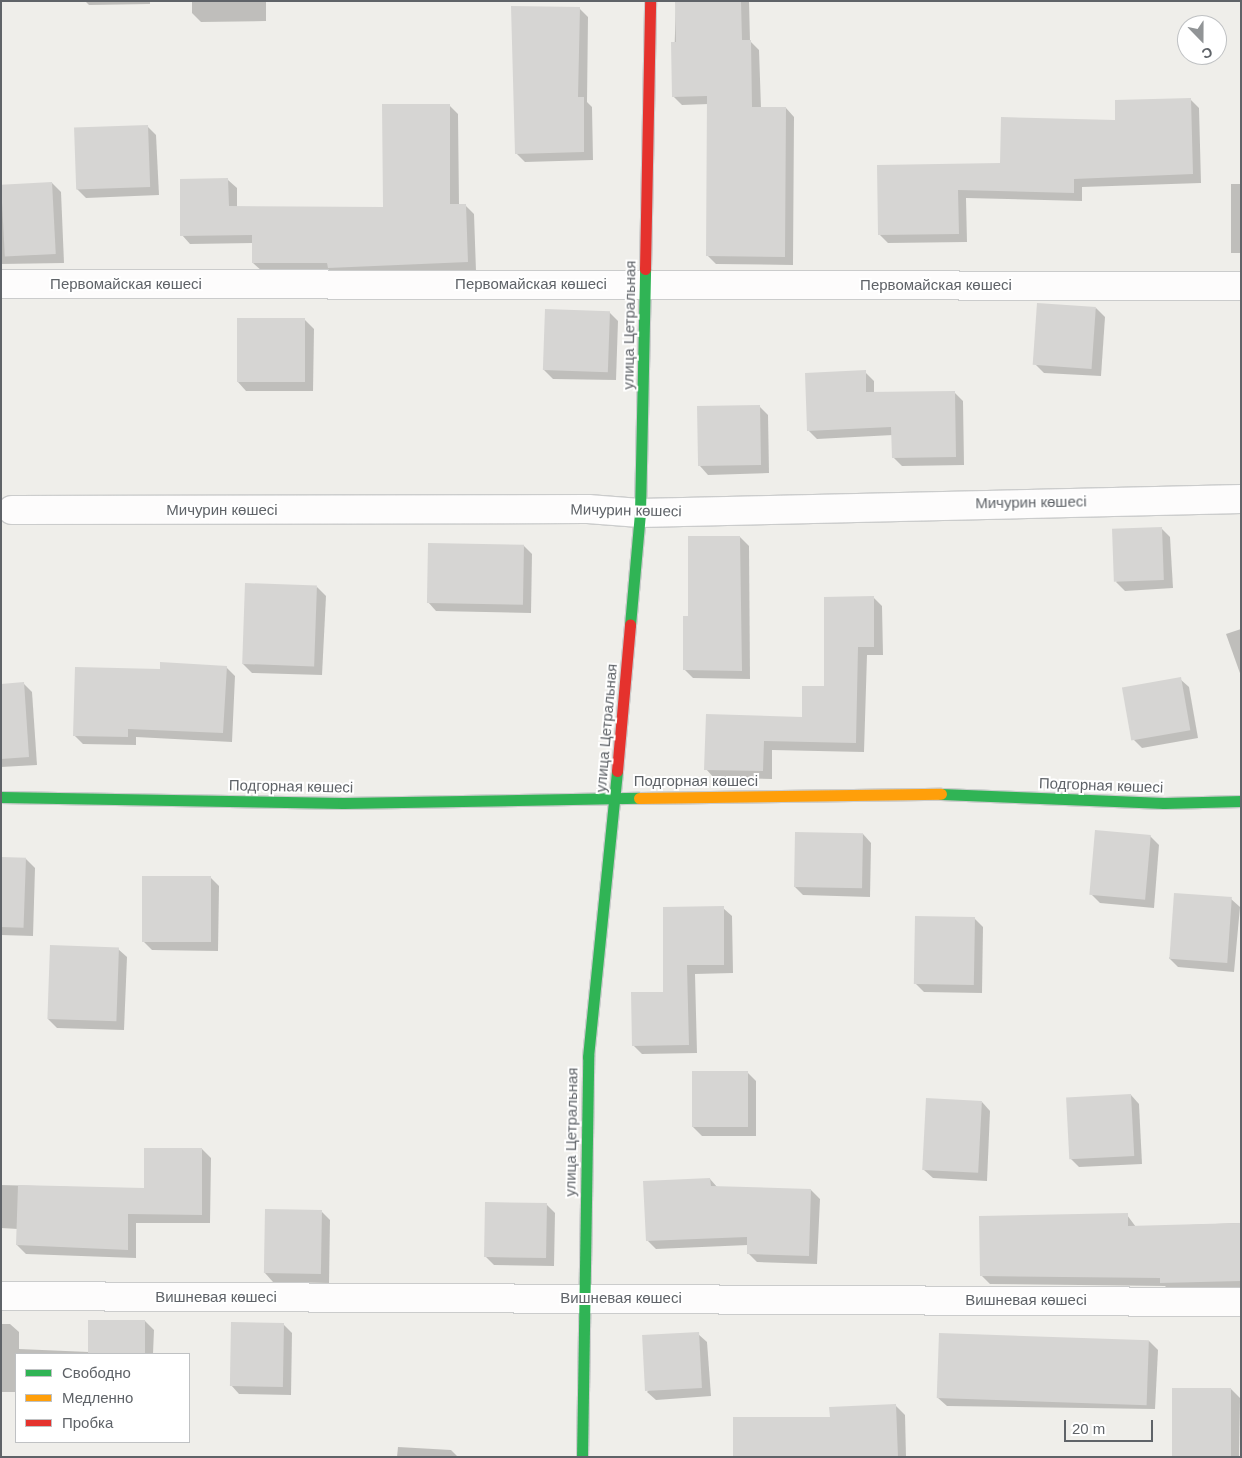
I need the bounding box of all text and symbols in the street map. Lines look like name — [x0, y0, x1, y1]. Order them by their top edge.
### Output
north arrow — [1177, 15, 1227, 65]
text: С — [1200, 44, 1215, 62]
street label: улица Цетральная — [619, 260, 639, 390]
street label: Первомайская көшесі — [50, 275, 202, 293]
street label: Первомайская көшесі — [455, 275, 607, 293]
street label: Первомайская көшесі — [860, 276, 1012, 294]
street label: Мичурин көшесі — [975, 492, 1087, 512]
street label: Мичурин көшесі — [570, 500, 682, 520]
street label: Мичурин көшесі — [166, 501, 278, 519]
street label: улица Цетральная — [591, 663, 621, 793]
street label: Подгорная көшесі — [634, 772, 758, 790]
street label: Подгорная көшесі — [1039, 774, 1163, 796]
street label: Подгорная көшесі — [229, 776, 353, 796]
street label: улица Цетральная — [561, 1067, 581, 1197]
street label: Вишневая көшесі — [155, 1288, 277, 1306]
street label: Вишневая көшесі — [560, 1289, 682, 1307]
street label: Вишневая көшесі — [965, 1291, 1087, 1309]
legend — [15, 1353, 190, 1443]
text: Свободно — [62, 1364, 131, 1381]
text: Медленно — [62, 1389, 133, 1406]
scale bar — [1067, 1410, 1156, 1442]
text: Пробка — [62, 1414, 113, 1431]
text: 20 m — [1072, 1420, 1105, 1437]

